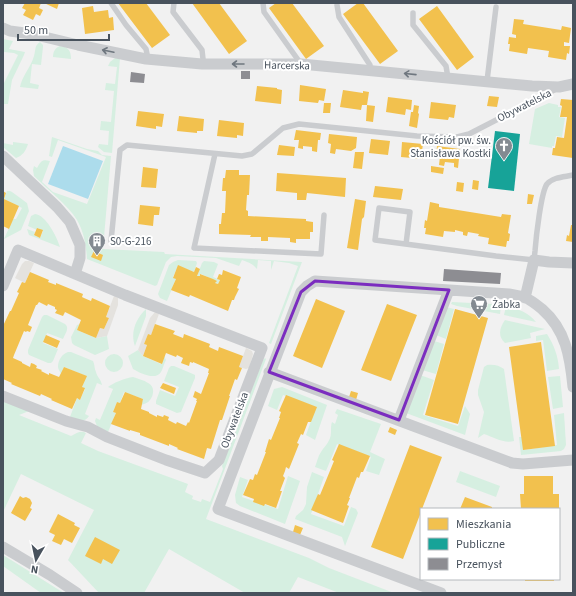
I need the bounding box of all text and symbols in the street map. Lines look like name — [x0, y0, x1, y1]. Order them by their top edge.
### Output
scale bar — [18, 16, 109, 42]
text: 50 m — [24, 22, 48, 39]
one-way arrow — [102, 47, 115, 54]
street label: Harcerska — [264, 58, 310, 73]
one-way arrow — [232, 60, 245, 68]
one-way arrow — [404, 70, 417, 78]
street label: Obywatelska — [495, 85, 554, 126]
place label: Kościół pw. św. Stanisława Kostki — [410, 133, 491, 161]
church icon: Kościół pw. św. Stanisława Kostki — [494, 136, 514, 161]
building icon: S0-G-216 — [87, 231, 107, 256]
place label: S0-G-216 — [110, 234, 152, 249]
supermarket icon: Żabka — [469, 294, 489, 319]
place label: Żabka — [492, 297, 520, 312]
street label: Obywatelska — [217, 390, 252, 450]
legend — [420, 508, 560, 580]
text: Mieszkania — [456, 516, 511, 533]
text: Publiczne — [456, 536, 505, 553]
north arrow — [16, 540, 56, 580]
text: Przemysł — [456, 556, 502, 573]
text: N — [30, 561, 39, 577]

